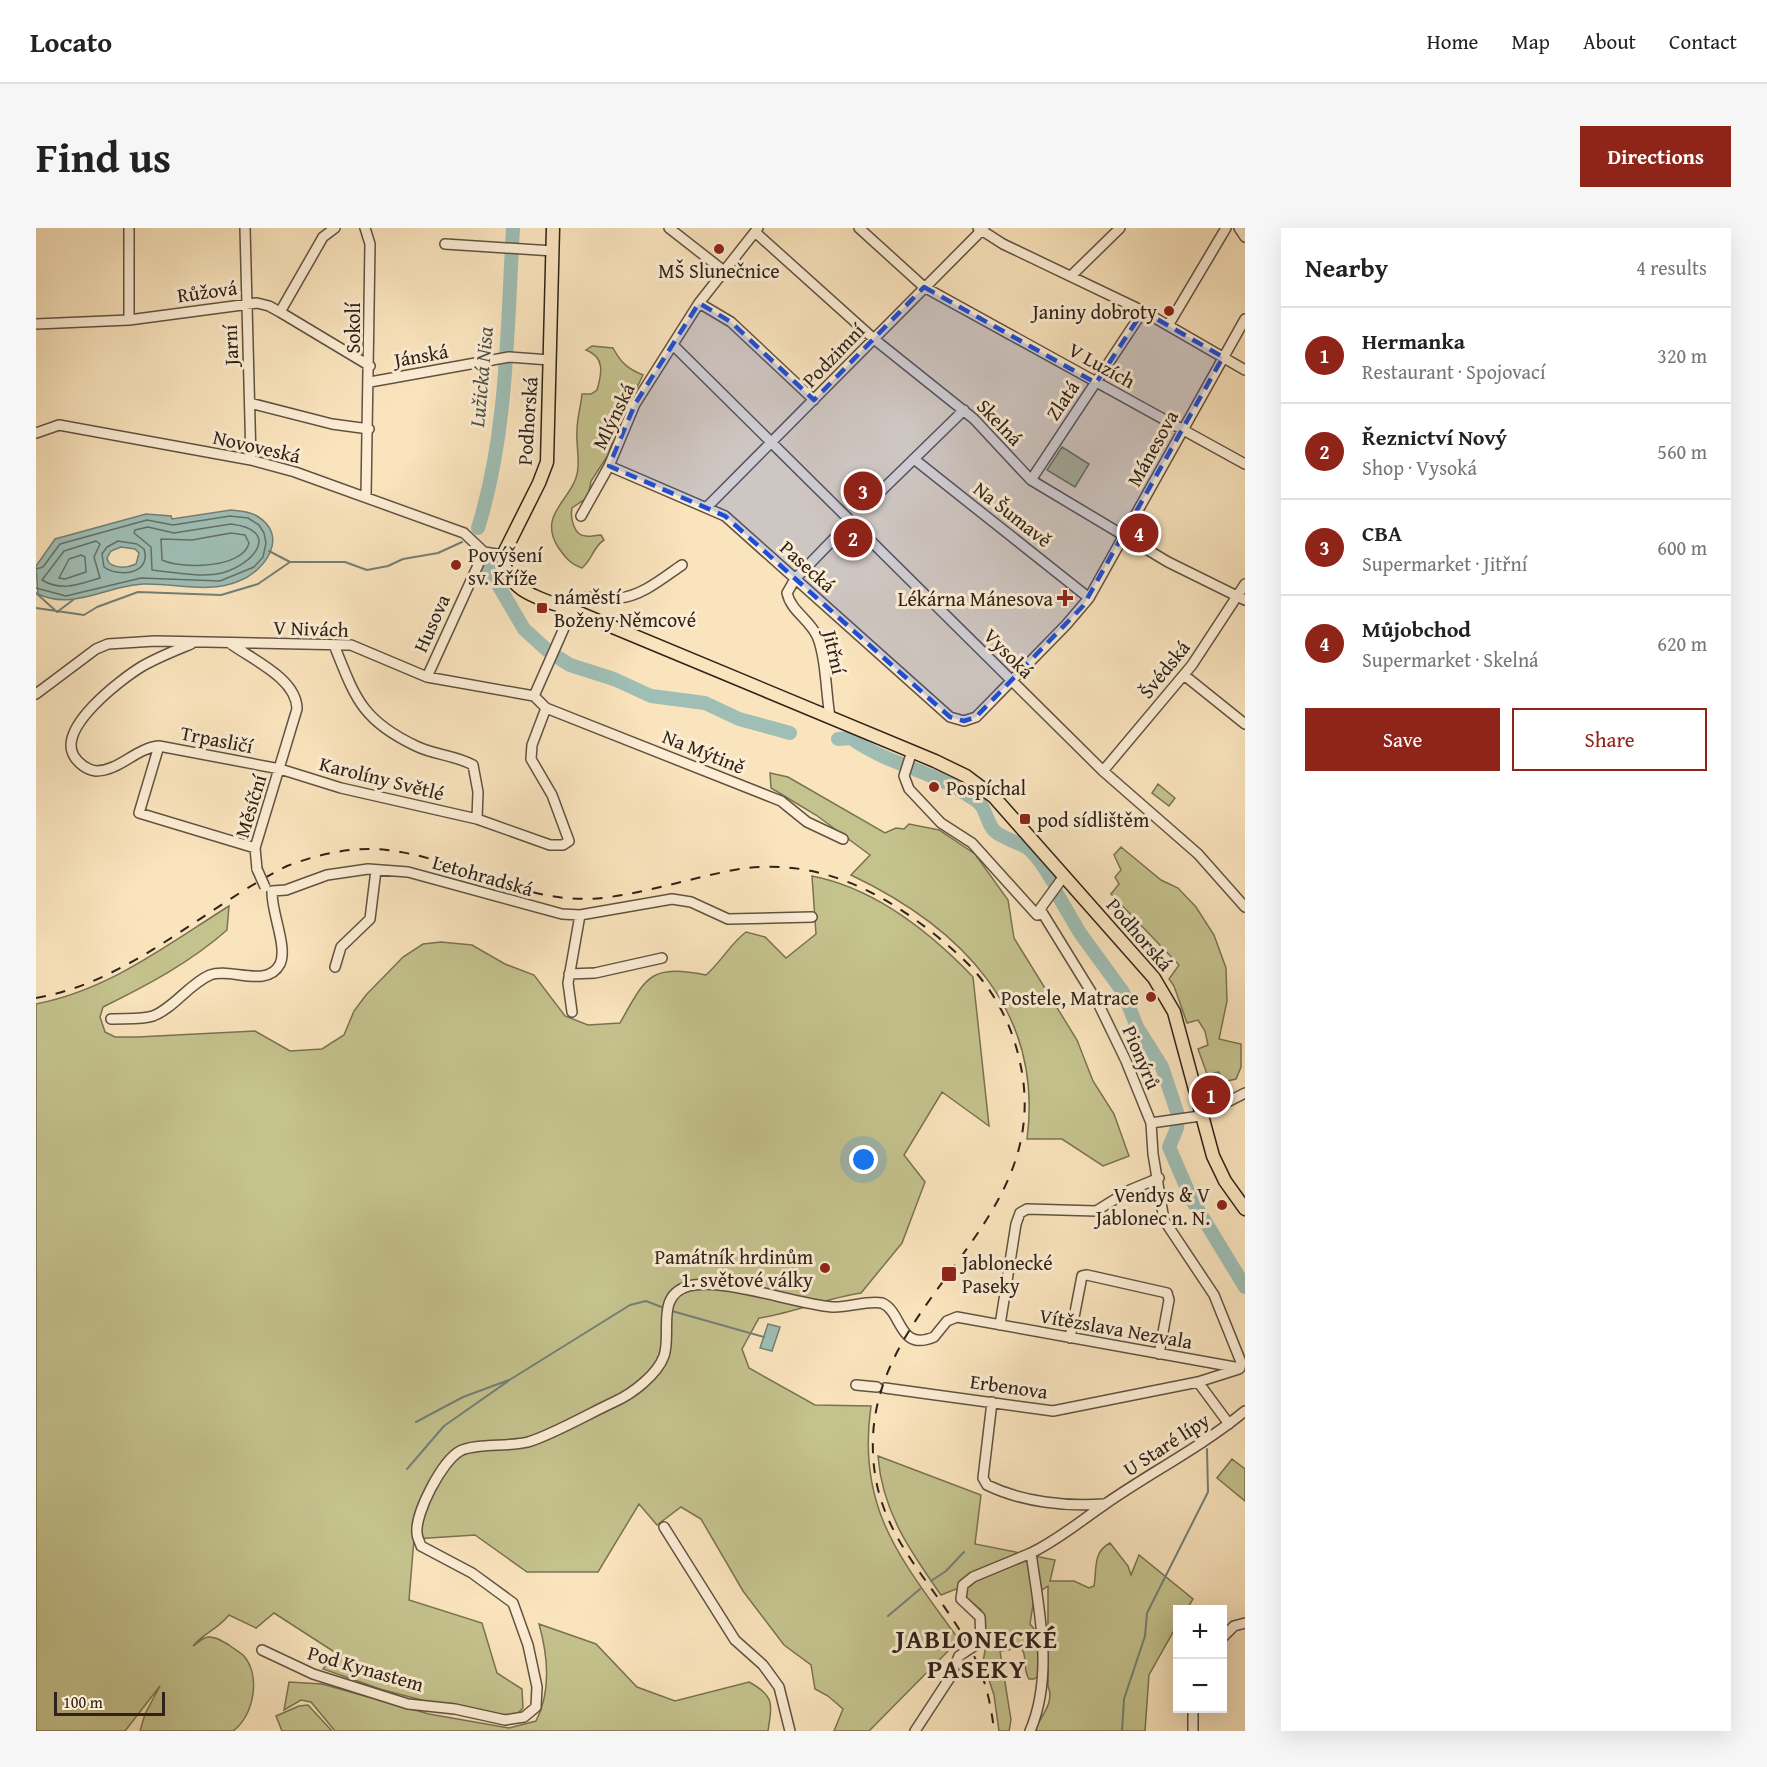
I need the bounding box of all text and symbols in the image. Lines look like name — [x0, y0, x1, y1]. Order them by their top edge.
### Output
text: Locato — [30, 21, 112, 62]
text: Home — [1427, 26, 1478, 57]
text: Map — [1511, 26, 1550, 57]
text: About — [1583, 26, 1636, 57]
text: Contact — [1669, 26, 1737, 57]
text: Find us — [36, 126, 171, 187]
button: Directions — [1580, 126, 1731, 187]
marker: MŠ Slunečnice — [712, 242, 726, 256]
text: Nearby — [1305, 248, 1388, 287]
text: 4 results — [1636, 253, 1707, 282]
place label: MŠ Slunečnice — [658, 256, 780, 285]
street label: Růžová — [175, 272, 239, 310]
place label: Janiny dobroty — [1029, 297, 1157, 326]
street label: Sokolí — [338, 302, 367, 354]
marker: Janiny dobroty — [1162, 304, 1176, 318]
street label: Podzimní — [795, 316, 871, 394]
street label: Jarní — [215, 324, 245, 369]
water label: Lužická Nisa — [461, 325, 501, 430]
text: Hermanka — [1362, 325, 1465, 357]
street label: V Luzích — [1063, 335, 1141, 395]
street label: Jánská — [389, 336, 451, 375]
text: 1 — [1319, 341, 1330, 370]
text: 320 m — [1657, 341, 1707, 370]
text: Restaurant · Spojovací — [1362, 357, 1546, 386]
street label: Zlatá — [1038, 374, 1086, 426]
street label: Podhorská — [509, 375, 545, 466]
street label: Mlýnská — [584, 377, 642, 454]
street label: Skelná — [970, 392, 1030, 452]
street label: Mánesova — [1119, 404, 1185, 491]
text: Řeznictví Nový — [1362, 421, 1507, 453]
street label: Novoveská — [211, 422, 304, 470]
text: 2 — [1319, 437, 1330, 466]
text: 560 m — [1657, 437, 1707, 466]
text: Shop · Vysoká — [1362, 453, 1477, 482]
pin: 3 — [844, 468, 882, 514]
street label: Na Šumavě — [968, 474, 1058, 554]
pin: 4 — [1120, 510, 1158, 556]
pin: 2 — [834, 516, 872, 560]
text: CBA — [1362, 517, 1402, 549]
street label: Pasecká — [774, 533, 843, 599]
text: 3 — [1319, 533, 1330, 562]
text: 600 m — [1657, 533, 1707, 562]
place label: Povýšení sv. Kříže — [468, 540, 543, 592]
text: Supermarket · Jitřní — [1362, 549, 1527, 578]
marker: Povýšení sv. Kříže — [449, 558, 463, 572]
place label: náměstí Boženy Němcové — [554, 582, 696, 634]
place label: Lékárna Mánesova — [898, 584, 1054, 613]
street label: Husova — [405, 589, 457, 657]
marker: Lékárna Mánesova — [1058, 591, 1072, 605]
marker: náměstí Boženy Němcové — [535, 601, 549, 615]
street label: V Nivách — [273, 612, 349, 644]
text: Můjobchod — [1362, 613, 1471, 645]
street label: Vysoká — [977, 621, 1041, 685]
street label: Jitřní — [815, 624, 854, 677]
text: 4 — [1319, 629, 1330, 658]
text: 620 m — [1657, 629, 1707, 658]
street label: Švédská — [1132, 633, 1197, 704]
text: Supermarket · Skelná — [1362, 645, 1539, 674]
button: Save — [1305, 708, 1500, 771]
button: Share — [1512, 708, 1707, 771]
street label: Trpasličí — [178, 718, 256, 760]
street label: Na Mýtině — [658, 721, 750, 781]
street label: Karolíny Světlé — [317, 749, 447, 807]
street label: Měsíční — [227, 770, 273, 841]
place label: Pospíchal — [946, 773, 1027, 802]
marker: Pospíchal — [927, 780, 941, 794]
place label: pod sídlištěm — [1037, 805, 1150, 834]
marker: pod sídlištěm — [1018, 812, 1032, 826]
street label: Letohradská — [429, 847, 537, 903]
street label: Podhorská — [1100, 891, 1180, 977]
place label: Postele, Matrace — [1001, 983, 1139, 1012]
marker: Postele, Matrace — [1144, 990, 1158, 1004]
street label: Pionýrů — [1116, 1021, 1168, 1094]
pin: 1 — [1192, 1072, 1230, 1118]
your location — [849, 1145, 878, 1174]
place label: Vendys & V Jablonec n. N. — [1093, 1180, 1210, 1232]
marker: Vendys & V Jablonec n. N. — [1215, 1198, 1229, 1212]
place label: Památník hrdinům 1. světové války — [655, 1242, 814, 1294]
place label: Jablonecké Paseky — [959, 1248, 1053, 1300]
marker: Památník hrdinům 1. světové války — [818, 1261, 832, 1275]
marker: Jablonecké Paseky — [940, 1265, 958, 1283]
street label: Vítězslava Nezvala — [1037, 1300, 1196, 1356]
street label: Erbenova — [968, 1366, 1050, 1406]
street label: U Staré lípy — [1117, 1405, 1215, 1483]
map controls — [1173, 1605, 1227, 1713]
button: + — [1173, 1605, 1227, 1659]
district label: JABLONECKÉ PASEKY — [892, 1619, 1058, 1688]
street label: Pod Kynastem — [305, 1638, 428, 1699]
button: − — [1173, 1659, 1227, 1713]
scale bar — [54, 1689, 165, 1716]
text: 100 m — [63, 1690, 103, 1714]

